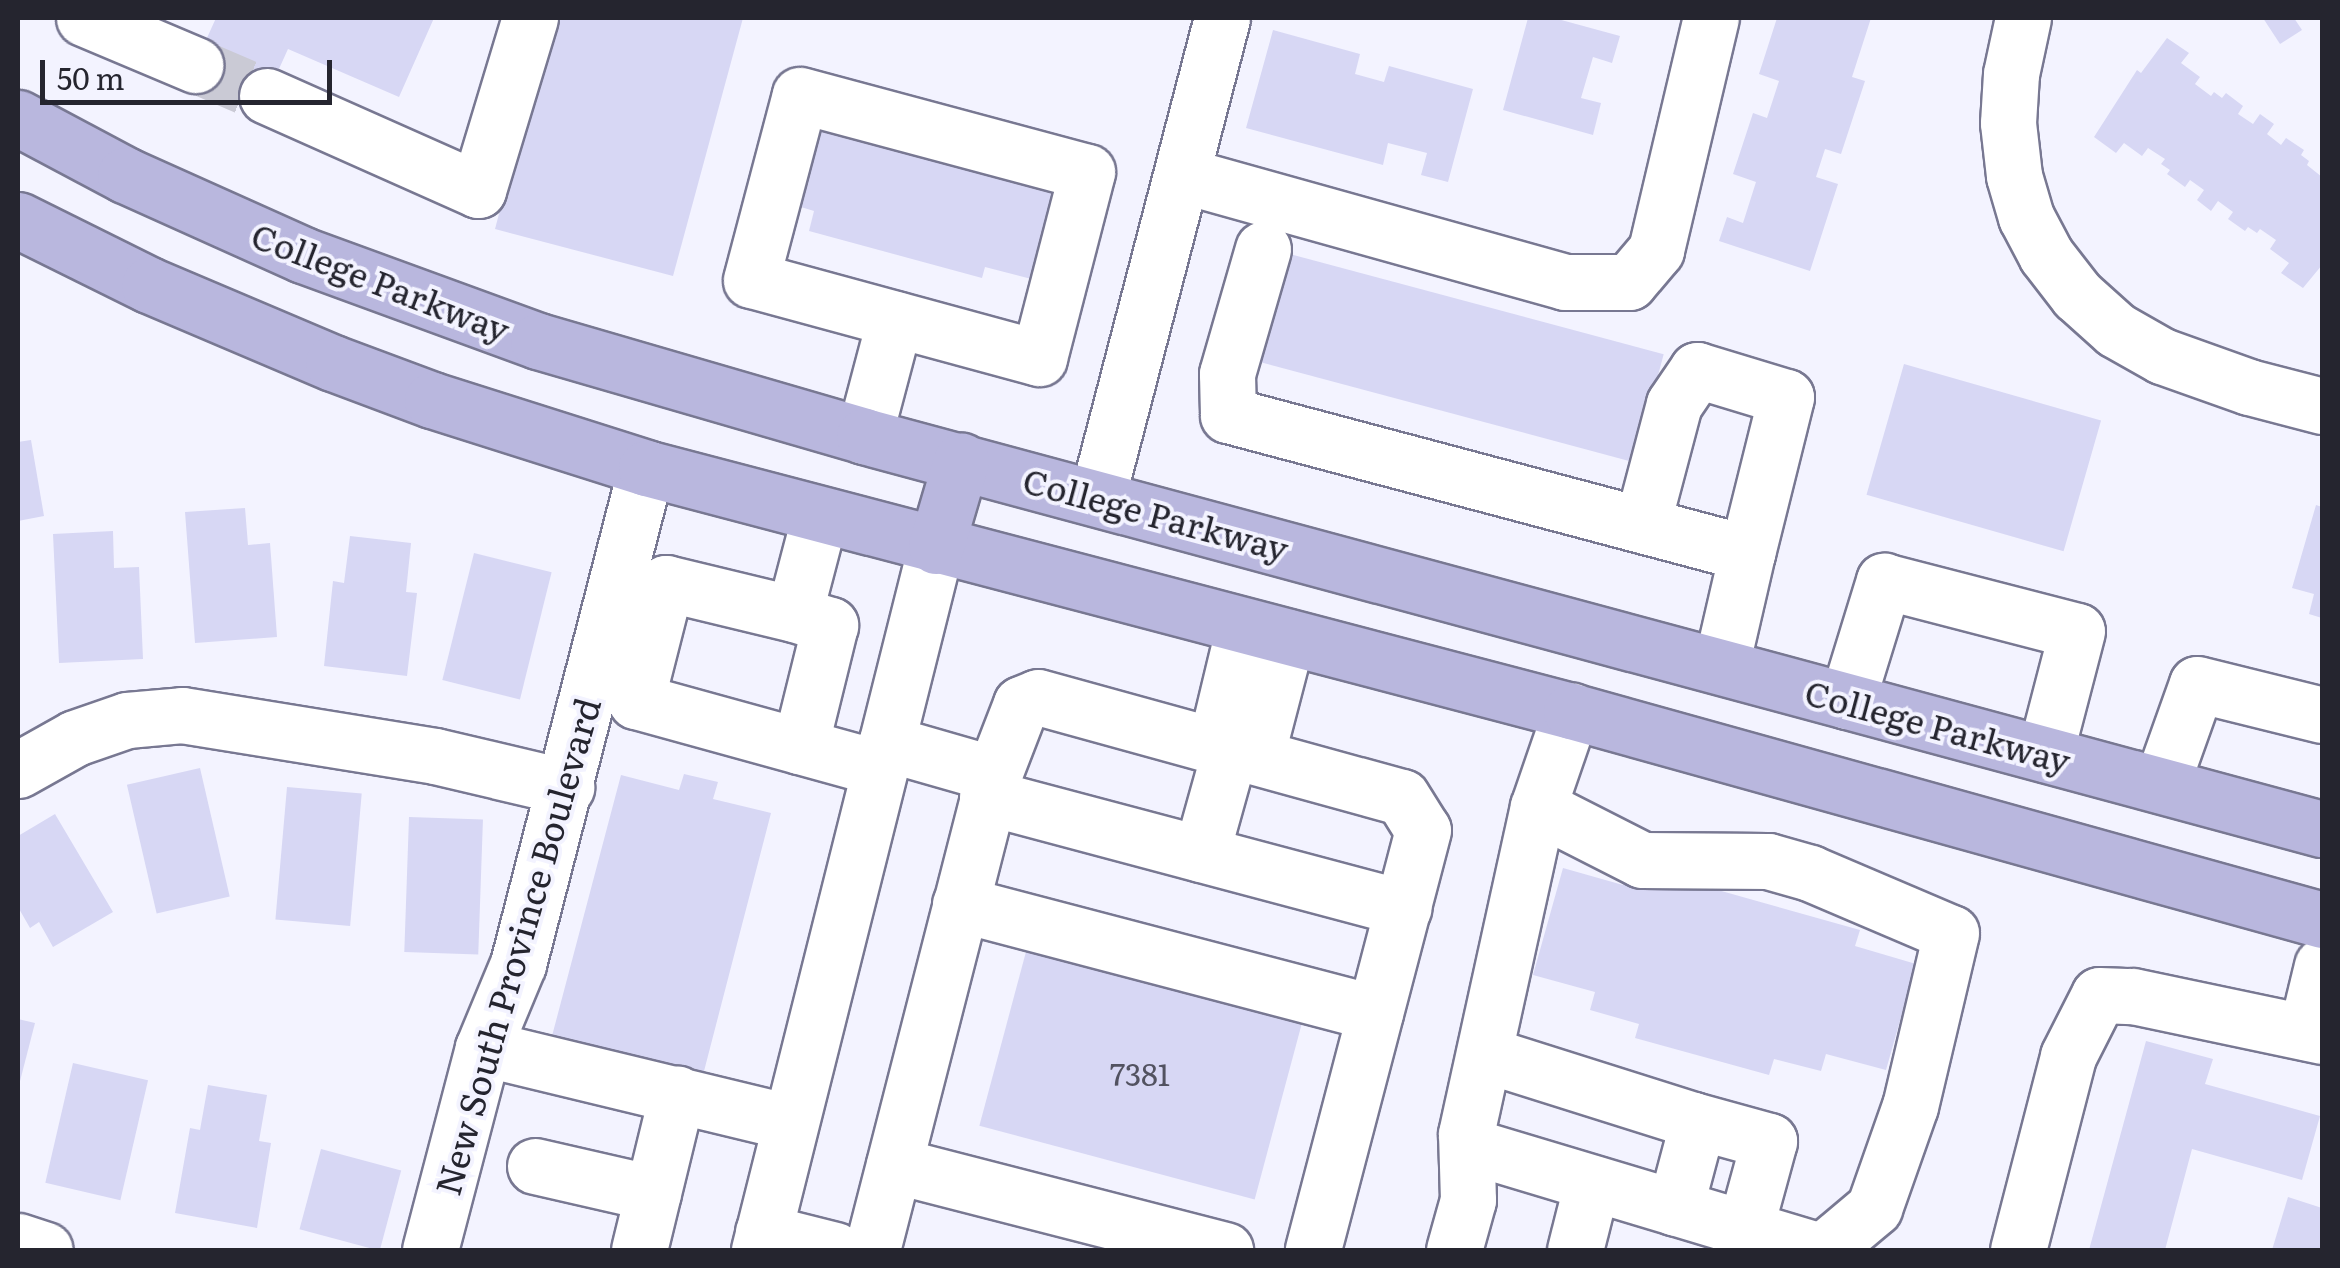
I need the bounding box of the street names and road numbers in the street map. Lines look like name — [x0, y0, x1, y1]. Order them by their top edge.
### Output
street label: College Parkway — [246, 213, 516, 349]
street label: College Parkway — [1019, 457, 1293, 569]
street label: College Parkway — [1801, 669, 2075, 781]
street label: New South Province Boulevard — [425, 693, 607, 1199]

